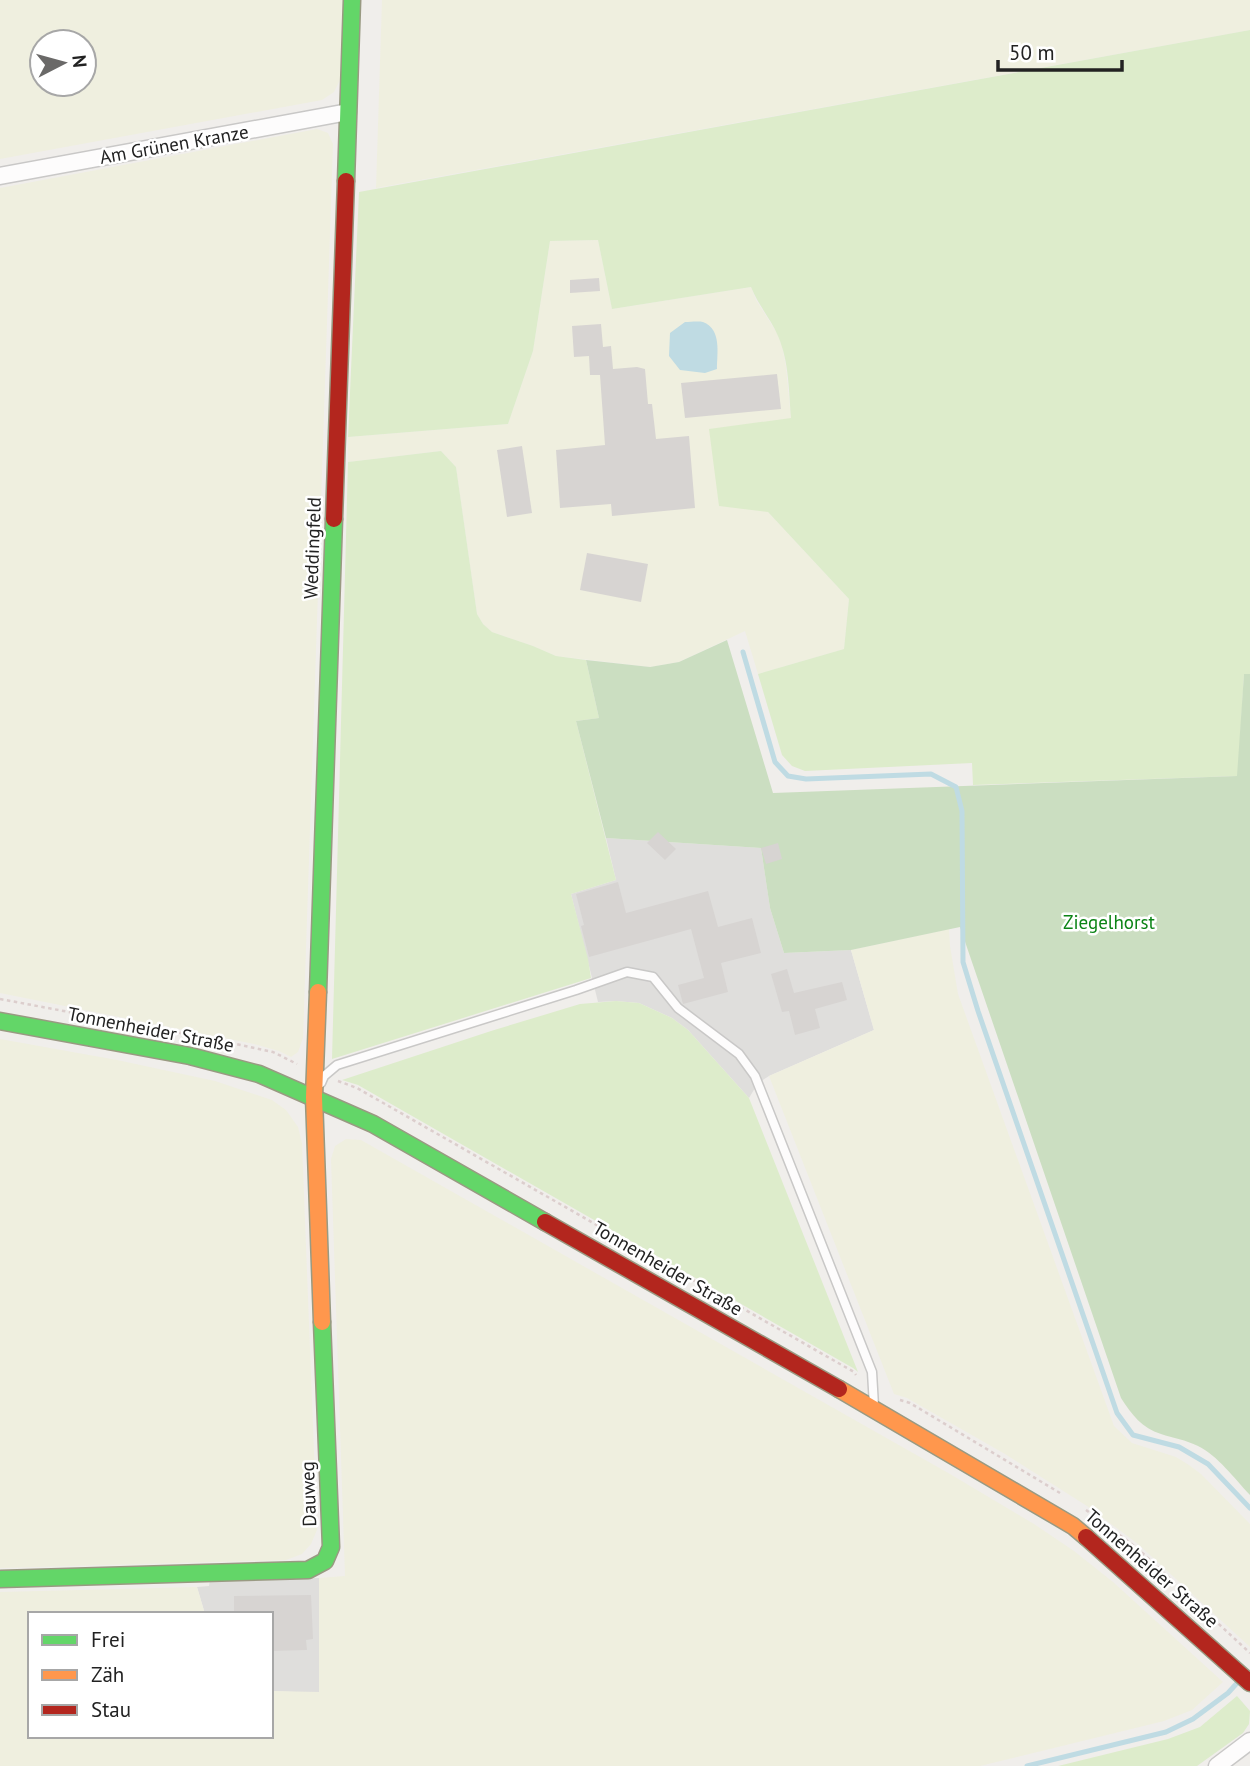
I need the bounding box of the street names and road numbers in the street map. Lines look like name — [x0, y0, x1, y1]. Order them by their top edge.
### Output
street label: Am Grünen Kranze — [98, 119, 250, 169]
street label: Weddingfeld — [298, 497, 326, 599]
street label: Tonnenheider Straße — [66, 1001, 236, 1057]
street label: Tonnenheider Straße — [589, 1215, 747, 1321]
street label: Dauweg — [295, 1461, 321, 1527]
street label: Tonnenheider Straße — [1080, 1504, 1224, 1632]

